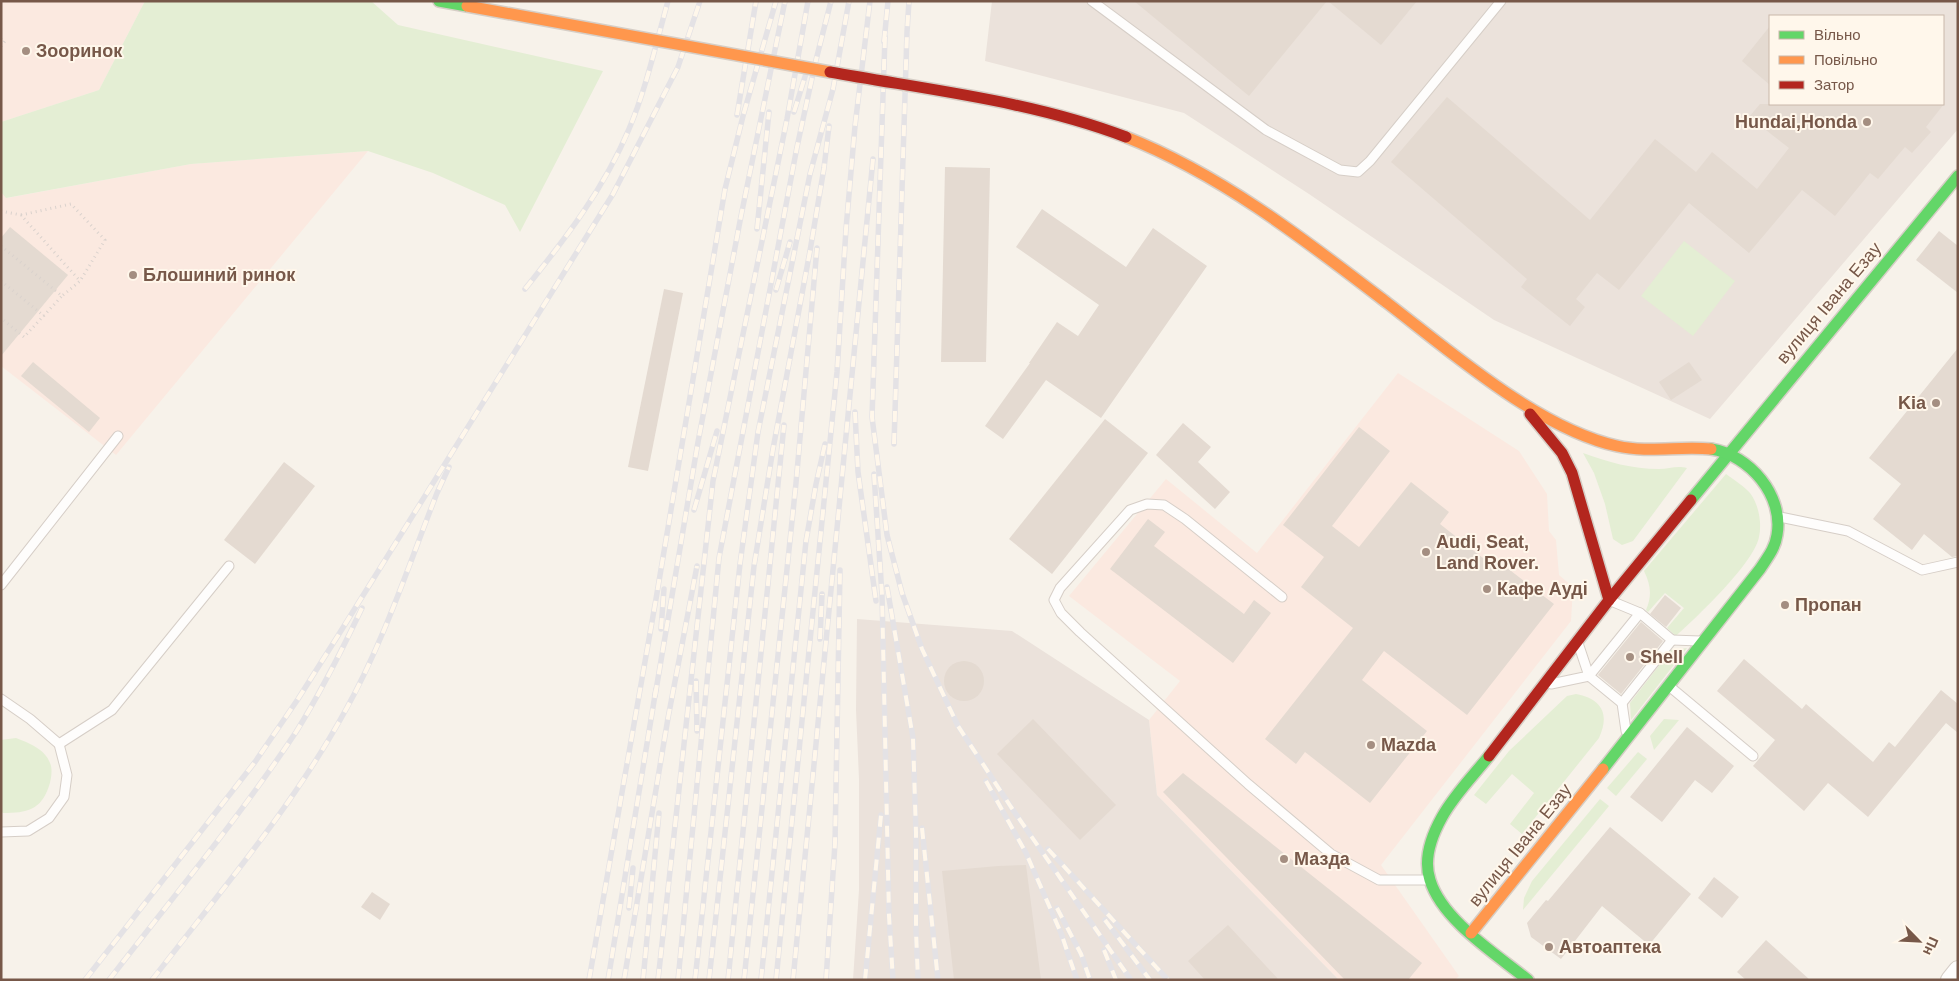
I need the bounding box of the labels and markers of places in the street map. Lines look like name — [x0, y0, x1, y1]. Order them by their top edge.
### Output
place label: Зооринок — [36, 41, 123, 61]
marker: Зооринок — [20, 45, 32, 57]
place label: Hundai,Honda — [1735, 112, 1858, 132]
marker: Hundai,Honda — [1861, 116, 1873, 128]
place label: Блошиний ринок — [143, 265, 296, 285]
marker: Блошиний ринок — [127, 269, 139, 281]
place label: Kia — [1898, 393, 1927, 413]
marker: Kia — [1930, 397, 1942, 409]
place label: Audi, Seat, Land Rover. — [1436, 532, 1539, 573]
marker: Audi, Seat, Land Rover. — [1420, 546, 1432, 558]
place label: Кафе Ауді — [1497, 579, 1588, 599]
marker: Кафе Ауді — [1481, 583, 1493, 595]
place label: Пропан — [1795, 595, 1862, 615]
marker: Пропан — [1779, 599, 1791, 611]
place label: Shell — [1640, 647, 1683, 667]
marker: Shell — [1624, 651, 1636, 663]
place label: Mazda — [1381, 735, 1437, 755]
marker: Mazda — [1365, 739, 1377, 751]
place label: Мазда — [1294, 849, 1351, 869]
marker: Мазда — [1278, 853, 1290, 865]
place label: Автоаптека — [1559, 937, 1662, 957]
marker: Автоаптека — [1543, 941, 1555, 953]

